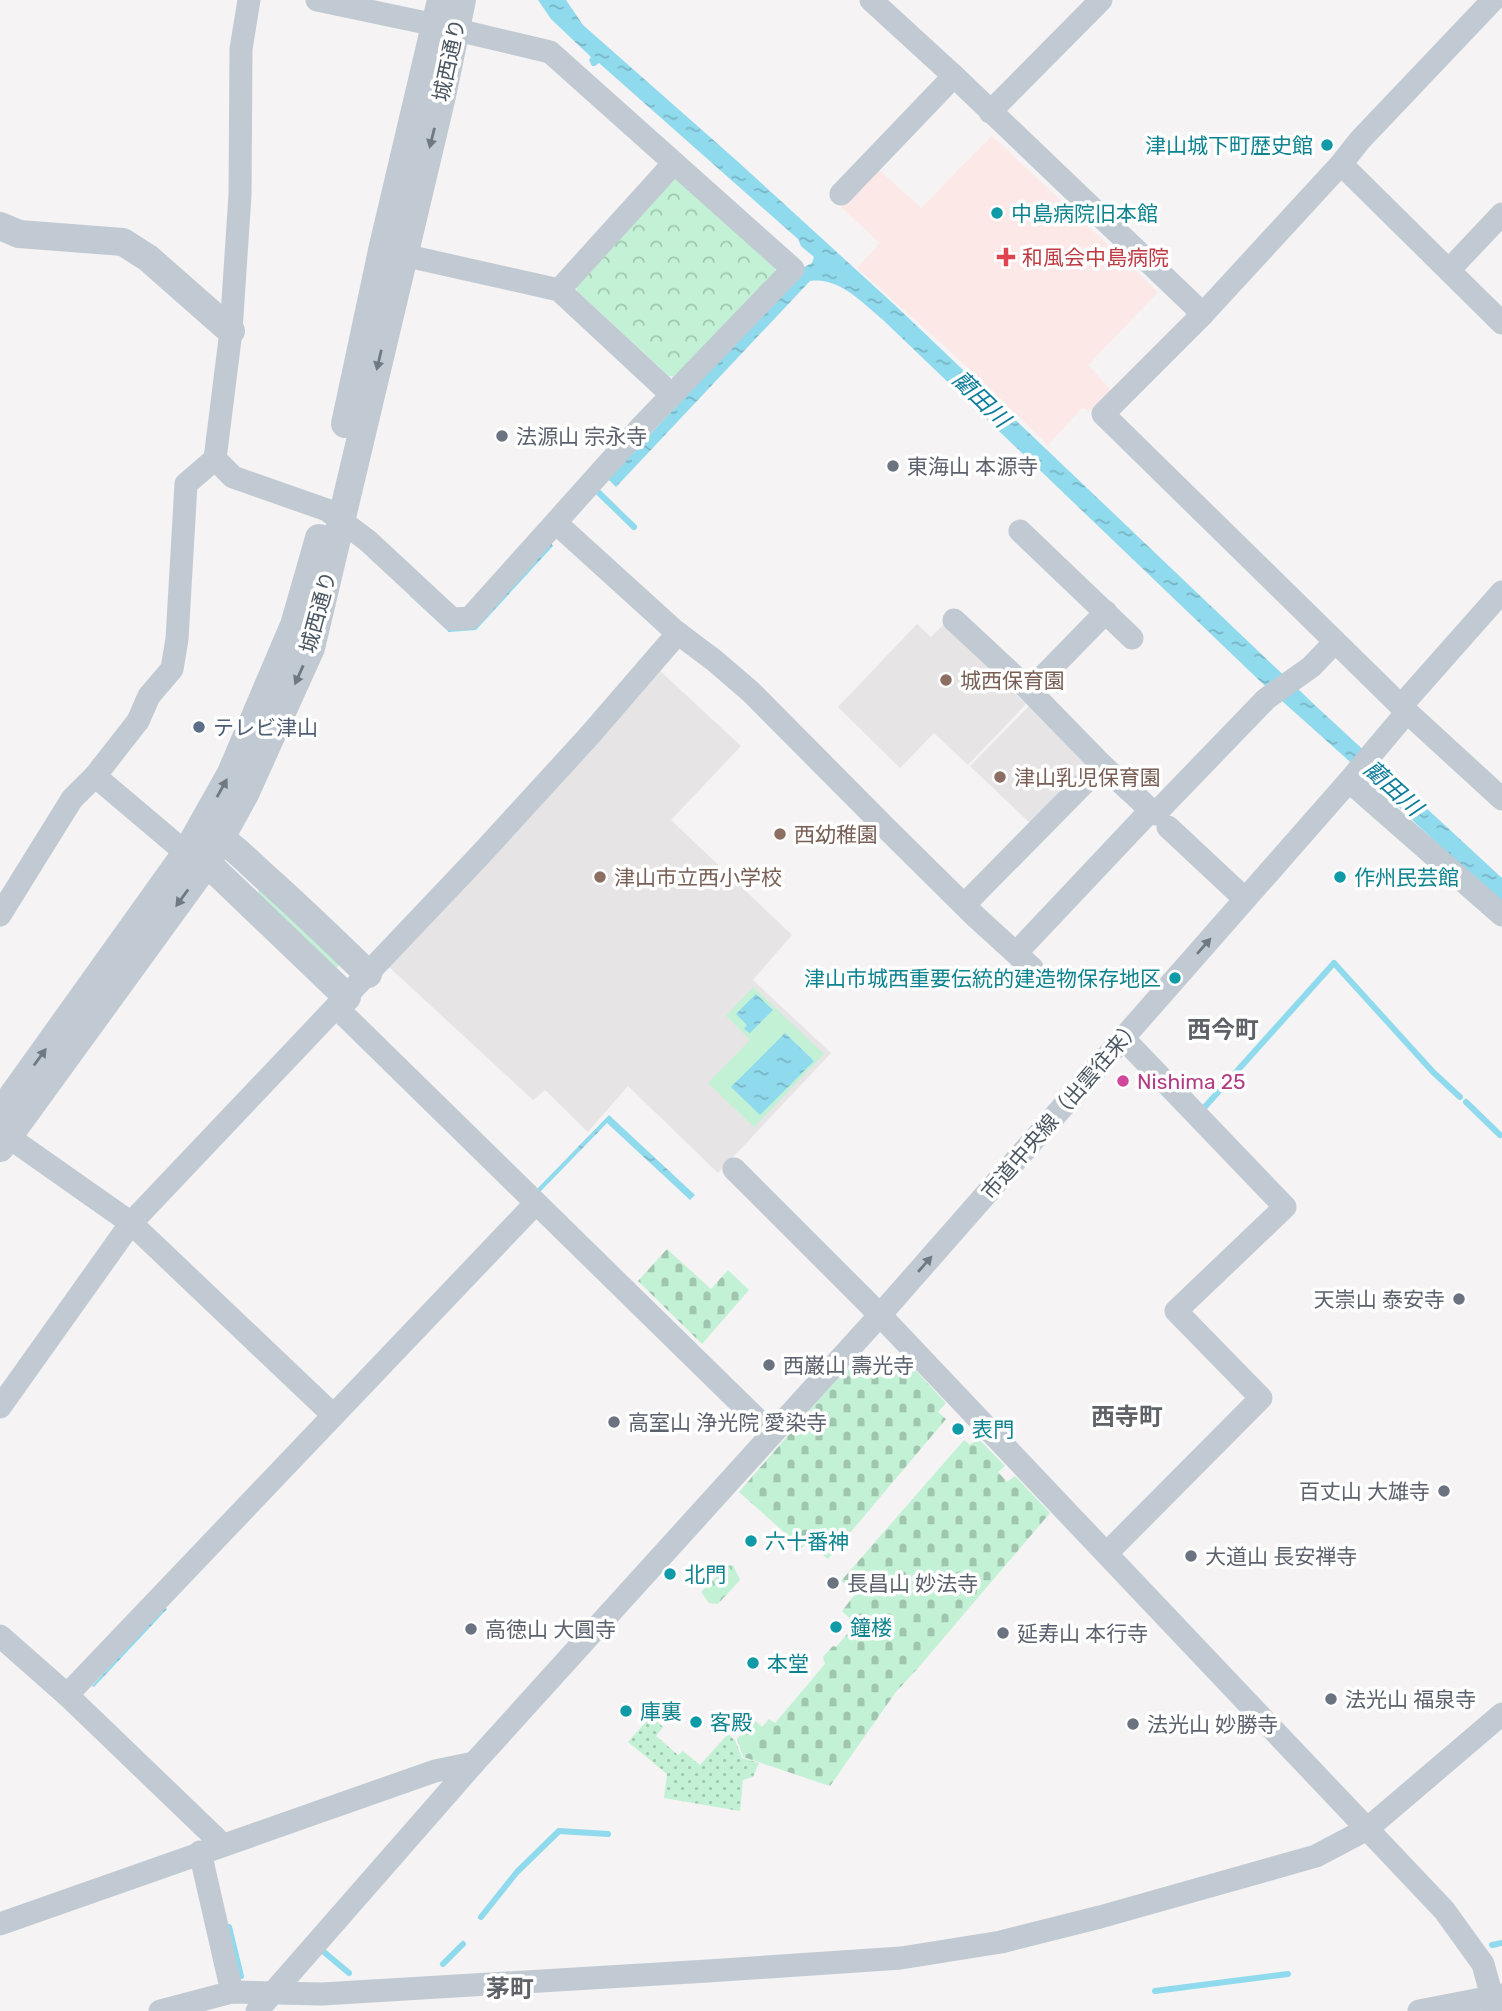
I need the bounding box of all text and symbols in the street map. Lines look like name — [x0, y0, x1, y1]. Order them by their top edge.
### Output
street label: 城西通り — [428, 16, 470, 104]
one-way arrow — [426, 128, 437, 150]
place label: 津山城下町歴史館 — [1145, 133, 1313, 158]
marker: 津山城下町歴史館 — [1319, 137, 1335, 153]
place label: 中島病院旧本館 — [1011, 201, 1158, 226]
marker: 中島病院旧本館 — [989, 205, 1005, 221]
place label: 和風会中島病院 — [1022, 245, 1169, 270]
marker: 和風会中島病院 — [996, 247, 1016, 267]
one-way arrow — [374, 349, 385, 371]
water label: 藺田川 — [946, 365, 1018, 435]
place label: 法源山 宗永寺 — [516, 424, 647, 449]
marker: 法源山 宗永寺 — [494, 428, 510, 444]
place label: 東海山 本源寺 — [907, 454, 1038, 479]
marker: 東海山 本源寺 — [885, 458, 901, 474]
street label: 城西通り — [295, 568, 341, 656]
one-way arrow — [293, 664, 304, 685]
place label: 城西保育園 — [960, 668, 1065, 693]
marker: 城西保育園 — [938, 672, 954, 688]
place label: テレビ津山 — [213, 715, 318, 740]
marker: テレビ津山 — [191, 719, 207, 735]
water label: 藺田川 — [1358, 755, 1430, 823]
place label: 津山乳児保育園 — [1014, 765, 1161, 790]
marker: 津山乳児保育園 — [992, 769, 1008, 785]
one-way arrow — [216, 778, 228, 798]
place label: 西幼稚園 — [794, 822, 878, 847]
marker: 西幼稚園 — [772, 826, 788, 842]
place label: 津山市立西小学校 — [614, 865, 782, 890]
place label: 作州民芸館 — [1354, 865, 1459, 890]
marker: 津山市立西小学校 — [592, 869, 608, 885]
marker: 作州民芸館 — [1332, 869, 1348, 885]
one-way arrow — [175, 888, 190, 906]
one-way arrow — [1196, 937, 1212, 955]
place label: 津山市城西重要伝統的建造物保存地区 — [804, 966, 1161, 991]
marker: 津山市城西重要伝統的建造物保存地区 — [1167, 970, 1183, 986]
street label: 市道中央線（出雲往来） — [976, 1014, 1146, 1204]
district label: 西今町 — [1187, 1016, 1259, 1044]
one-way arrow — [33, 1048, 47, 1066]
place label: Nishima 25 — [1137, 1069, 1245, 1094]
marker: Nishima 25 — [1115, 1073, 1131, 1089]
one-way arrow — [917, 1255, 933, 1273]
place label: 天崇山 泰安寺 — [1314, 1287, 1445, 1312]
marker: 天崇山 泰安寺 — [1451, 1291, 1467, 1307]
place label: 西巌山 壽光寺 — [783, 1353, 914, 1378]
marker: 西巌山 壽光寺 — [761, 1357, 777, 1373]
district label: 西寺町 — [1091, 1403, 1163, 1431]
place label: 高室山 浄光院 愛染寺 — [628, 1410, 827, 1435]
marker: 高室山 浄光院 愛染寺 — [606, 1414, 622, 1430]
place label: 表門 — [972, 1417, 1014, 1442]
marker: 表門 — [950, 1421, 966, 1437]
place label: 百丈山 大雄寺 — [1299, 1479, 1430, 1504]
marker: 百丈山 大雄寺 — [1436, 1483, 1452, 1499]
place label: 六十番神 — [765, 1529, 849, 1554]
marker: 六十番神 — [743, 1533, 759, 1549]
place label: 大道山 長安禅寺 — [1205, 1544, 1357, 1569]
marker: 大道山 長安禅寺 — [1183, 1548, 1199, 1564]
place label: 北門 — [684, 1562, 726, 1587]
marker: 北門 — [662, 1566, 678, 1582]
place label: 長昌山 妙法寺 — [847, 1571, 978, 1596]
marker: 長昌山 妙法寺 — [825, 1575, 841, 1591]
place label: 鐘楼 — [850, 1615, 892, 1640]
place label: 高徳山 大圓寺 — [485, 1617, 616, 1642]
marker: 鐘楼 — [828, 1619, 844, 1635]
marker: 高徳山 大圓寺 — [463, 1621, 479, 1637]
place label: 延寿山 本行寺 — [1017, 1621, 1148, 1646]
marker: 延寿山 本行寺 — [995, 1625, 1011, 1641]
place label: 本堂 — [767, 1651, 809, 1676]
marker: 本堂 — [745, 1655, 761, 1671]
place label: 法光山 福泉寺 — [1345, 1687, 1476, 1712]
marker: 法光山 福泉寺 — [1323, 1691, 1339, 1707]
place label: 庫裏 — [640, 1699, 682, 1724]
marker: 庫裏 — [618, 1703, 634, 1719]
place label: 客殿 — [710, 1710, 752, 1735]
place label: 法光山 妙勝寺 — [1147, 1712, 1278, 1737]
marker: 客殿 — [688, 1714, 704, 1730]
marker: 法光山 妙勝寺 — [1125, 1716, 1141, 1732]
district label: 茅町 — [486, 1975, 534, 2003]

